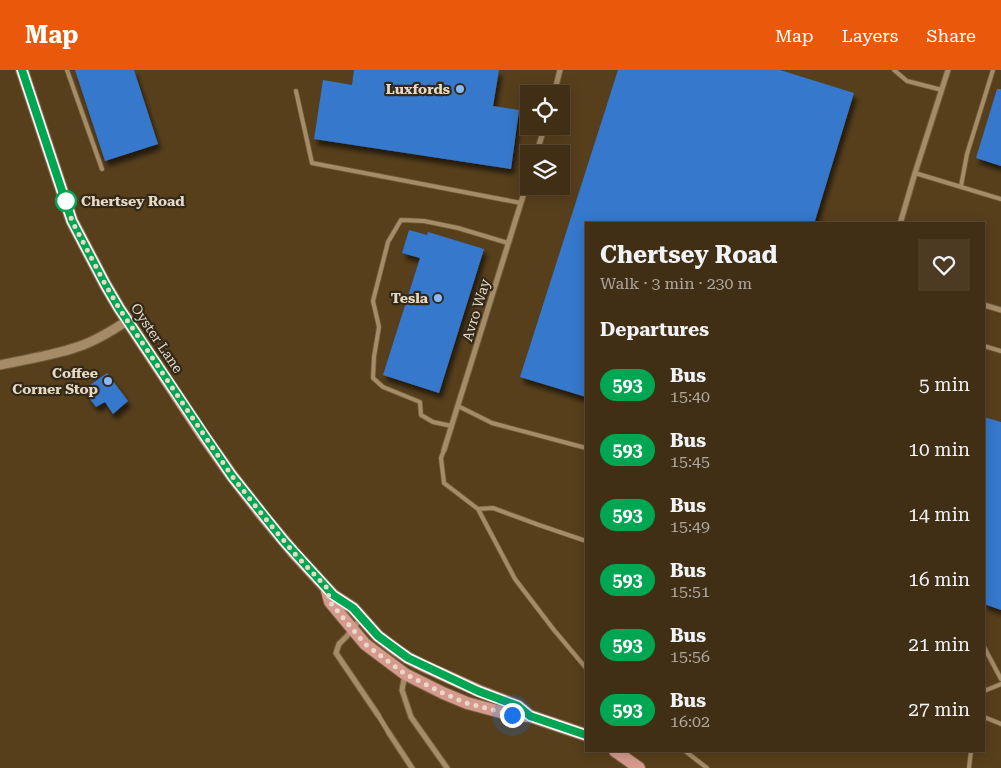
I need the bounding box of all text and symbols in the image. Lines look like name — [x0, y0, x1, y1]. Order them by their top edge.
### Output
text: Map — [25, 21, 79, 49]
text: Map — [775, 25, 814, 46]
text: Layers — [842, 25, 898, 46]
text: Share — [926, 25, 976, 46]
place label: Luxfords — [386, 81, 450, 97]
marker: Luxfords — [454, 83, 466, 95]
map controls — [520, 85, 570, 195]
button: locate — [520, 85, 570, 135]
button: layers — [520, 145, 570, 195]
marker: Chertsey Road — [55, 190, 77, 212]
place label: Chertsey Road — [81, 193, 185, 209]
button: heart — [918, 239, 970, 291]
text: Chertsey Road — [600, 241, 778, 269]
text: Walk · 3 min · 230 m — [600, 274, 752, 293]
street label: Avro Way — [459, 276, 493, 343]
place label: Tesla — [391, 290, 429, 306]
marker: Tesla — [432, 292, 444, 304]
street label: Oyster Lane — [128, 300, 186, 376]
text: Departures — [600, 318, 709, 341]
text: Bus — [670, 364, 706, 387]
place label: Coffee Corner Stop — [12, 365, 98, 397]
text: 5 min — [919, 373, 970, 396]
text: 593 — [612, 374, 643, 395]
marker: Coffee Corner Stop — [102, 375, 114, 387]
text: 15:40 — [670, 387, 710, 406]
text: Bus — [670, 429, 706, 452]
text: 10 min — [908, 438, 970, 461]
text: 593 — [612, 439, 643, 460]
text: 15:45 — [670, 452, 710, 471]
text: Bus — [670, 494, 706, 517]
text: 14 min — [908, 503, 970, 526]
text: 593 — [612, 504, 643, 525]
text: 15:49 — [670, 517, 710, 536]
text: Bus — [670, 559, 706, 582]
text: 16 min — [908, 568, 970, 591]
text: 593 — [612, 569, 643, 590]
text: 15:51 — [670, 582, 710, 601]
text: Bus — [670, 624, 706, 647]
text: 21 min — [908, 633, 970, 656]
text: 593 — [612, 634, 643, 655]
text: 15:56 — [670, 647, 710, 666]
text: Bus — [670, 689, 706, 712]
text: 27 min — [908, 698, 970, 721]
text: 593 — [612, 699, 643, 720]
your location — [500, 703, 525, 728]
text: 16:02 — [670, 712, 710, 731]

